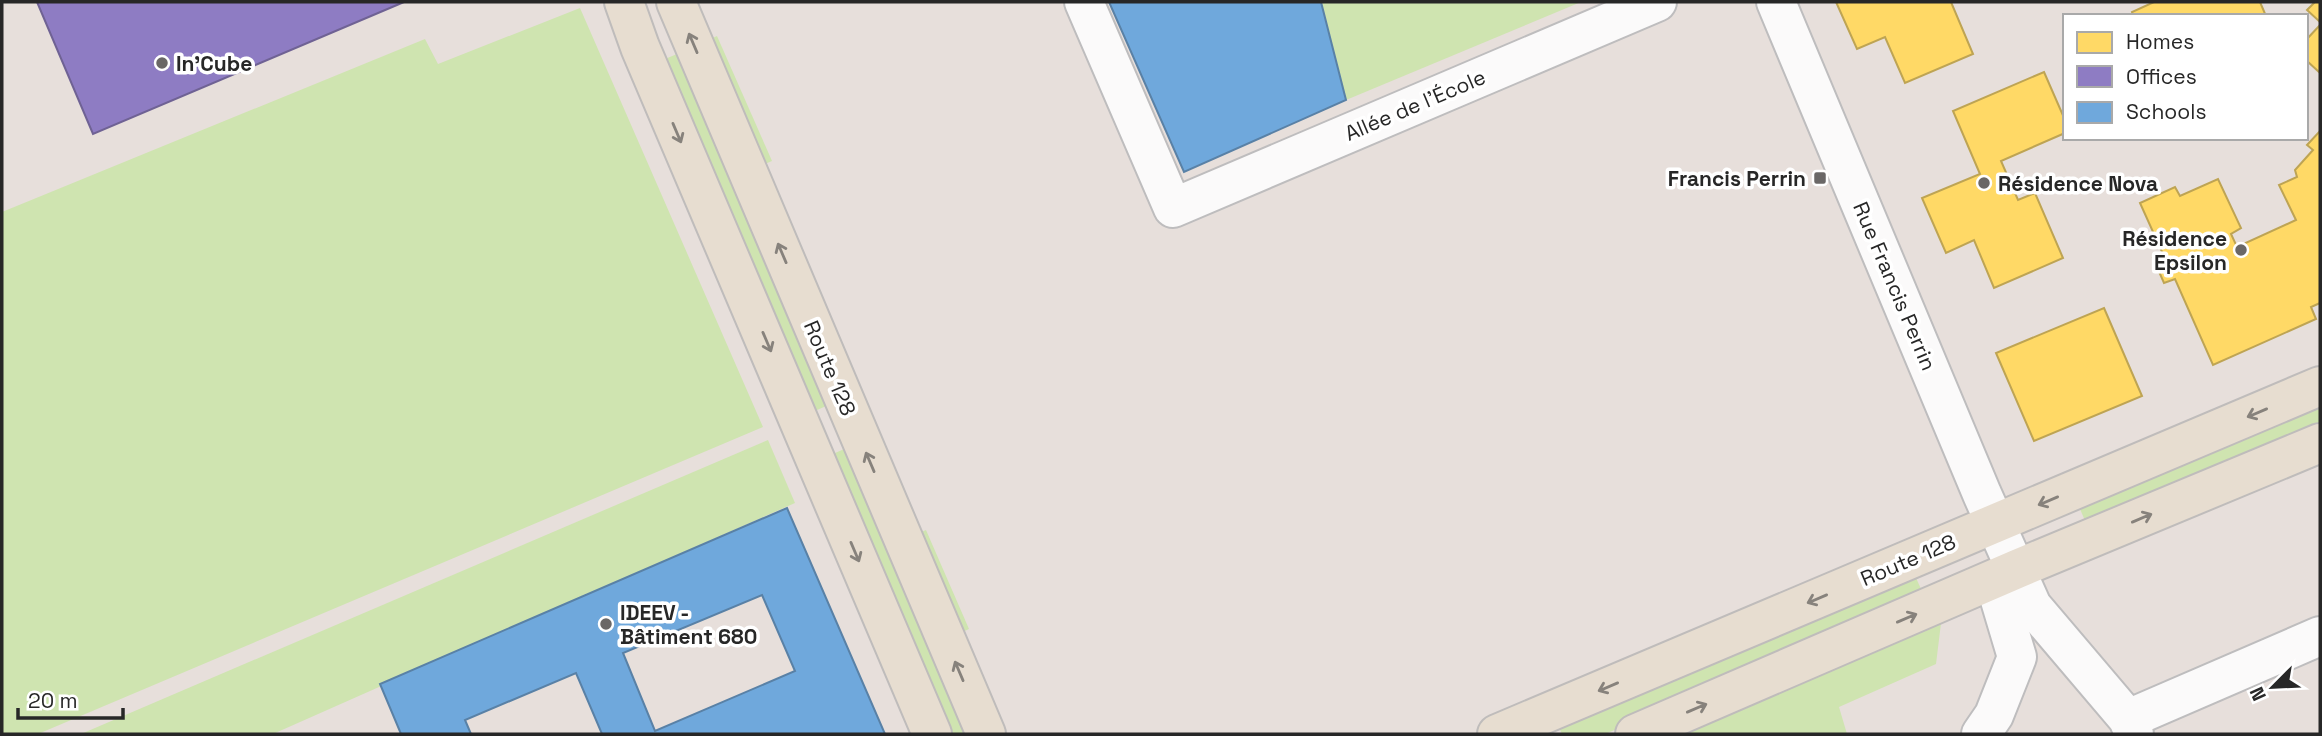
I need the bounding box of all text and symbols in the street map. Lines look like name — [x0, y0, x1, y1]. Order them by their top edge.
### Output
legend — [2063, 14, 2308, 140]
text: Homes — [2126, 28, 2194, 55]
one-way arrow — [686, 33, 699, 54]
place label: In'Cube — [176, 50, 252, 77]
marker: In'Cube — [154, 55, 170, 71]
street label: Allée de l'École — [1340, 63, 1490, 147]
text: Offices — [2126, 63, 2197, 90]
text: Schools — [2126, 98, 2206, 125]
one-way arrow — [671, 122, 684, 143]
place label: Francis Perrin — [1668, 165, 1806, 192]
marker: Francis Perrin — [1812, 170, 1828, 186]
place label: Résidence Nova — [1998, 170, 2158, 197]
marker: Résidence Nova — [1976, 175, 1992, 191]
street label: Rue Francis Perrin — [1847, 198, 1943, 374]
place label: Résidence Epsilon — [2122, 225, 2227, 276]
one-way arrow — [774, 242, 787, 264]
marker: Résidence Epsilon — [2233, 242, 2249, 258]
street label: Route 128 — [798, 316, 862, 420]
one-way arrow — [761, 331, 774, 352]
one-way arrow — [2247, 407, 2269, 420]
one-way arrow — [863, 452, 876, 473]
one-way arrow — [2037, 495, 2059, 508]
one-way arrow — [2131, 511, 2152, 524]
street label: Route 128 — [1856, 528, 1960, 592]
one-way arrow — [849, 540, 862, 562]
one-way arrow — [1807, 593, 1828, 606]
place label: IDEEV - Bâtiment 680 — [620, 599, 757, 650]
one-way arrow — [1895, 611, 1917, 624]
marker: IDEEV - Bâtiment 680 — [598, 616, 614, 632]
north arrow — [2238, 652, 2308, 722]
one-way arrow — [952, 661, 965, 683]
scale bar — [18, 676, 122, 720]
one-way arrow — [1598, 681, 1620, 694]
text: N — [2244, 683, 2272, 705]
text: 20 m — [28, 687, 78, 714]
one-way arrow — [1686, 700, 1708, 713]

